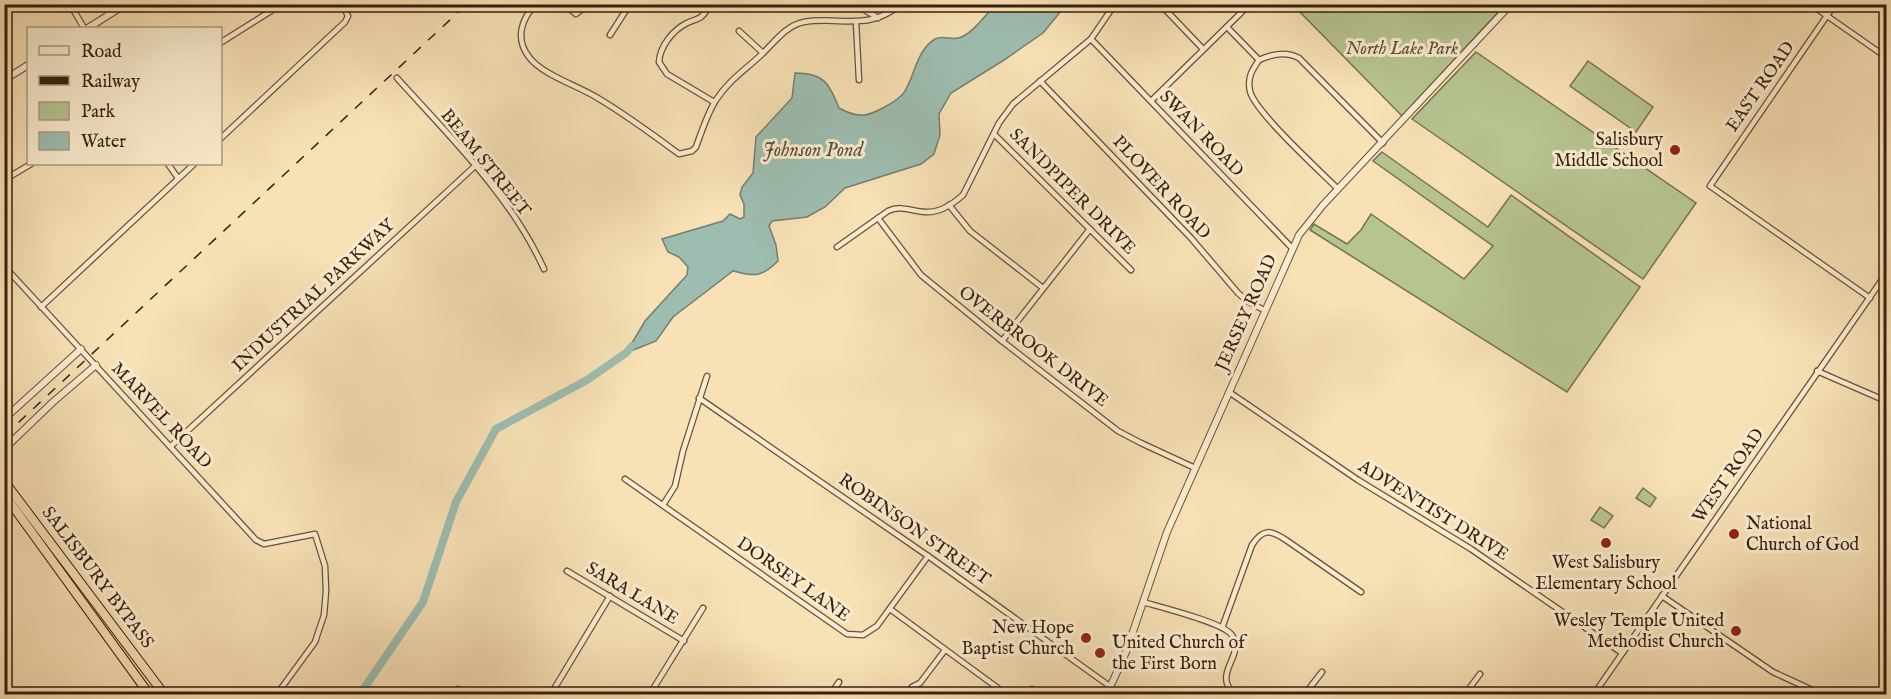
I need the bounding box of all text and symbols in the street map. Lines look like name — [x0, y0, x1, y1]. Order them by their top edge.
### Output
legend — [27, 27, 222, 165]
street label: EAST ROAD — [1721, 37, 1801, 137]
park label: North Lake Park — [1346, 38, 1458, 61]
text: Road — [81, 41, 122, 64]
text: Railway — [81, 71, 140, 94]
street label: SWAN ROAD — [1154, 86, 1248, 182]
text: Park — [81, 101, 116, 124]
street label: BEAM STREET — [435, 105, 535, 221]
street label: SANDPIPER DRIVE — [1004, 124, 1140, 260]
place label: Salisbury Middle School — [1554, 129, 1663, 173]
text: Water — [81, 131, 126, 154]
street label: PLOVER ROAD — [1107, 131, 1215, 245]
water label: Johnson Pond — [763, 138, 864, 163]
marker: Salisbury Middle School — [1668, 143, 1682, 157]
street label: INDUSTRIAL PARKWAY — [228, 214, 401, 377]
street label: JERSEY ROAD — [1210, 251, 1283, 377]
street label: OVERBROOK DRIVE — [953, 281, 1113, 413]
street label: MARVEL ROAD — [106, 358, 216, 474]
street label: WEST ROAD — [1688, 424, 1770, 528]
street label: ADVENTIST DRIVE — [1353, 455, 1512, 567]
street label: ROBINSON STREET — [834, 469, 994, 591]
street label: SALISBURY BYPASS — [36, 502, 158, 654]
place label: National Church of God — [1746, 513, 1860, 557]
marker: National Church of God — [1727, 527, 1741, 541]
street label: DORSEY LANE — [732, 532, 854, 628]
marker: West Salisbury Elementary School — [1599, 536, 1613, 550]
place label: West Salisbury Elementary School — [1535, 552, 1677, 596]
street label: SARA LANE — [581, 557, 683, 631]
place label: Wesley Temple United Methodist Church — [1554, 610, 1724, 654]
place label: New Hope Baptist Church — [962, 617, 1074, 661]
marker: Wesley Temple United Methodist Church — [1729, 624, 1743, 638]
marker: New Hope Baptist Church — [1079, 631, 1093, 645]
place label: United Church of the First Born — [1112, 632, 1248, 676]
marker: United Church of the First Born — [1093, 646, 1107, 660]

